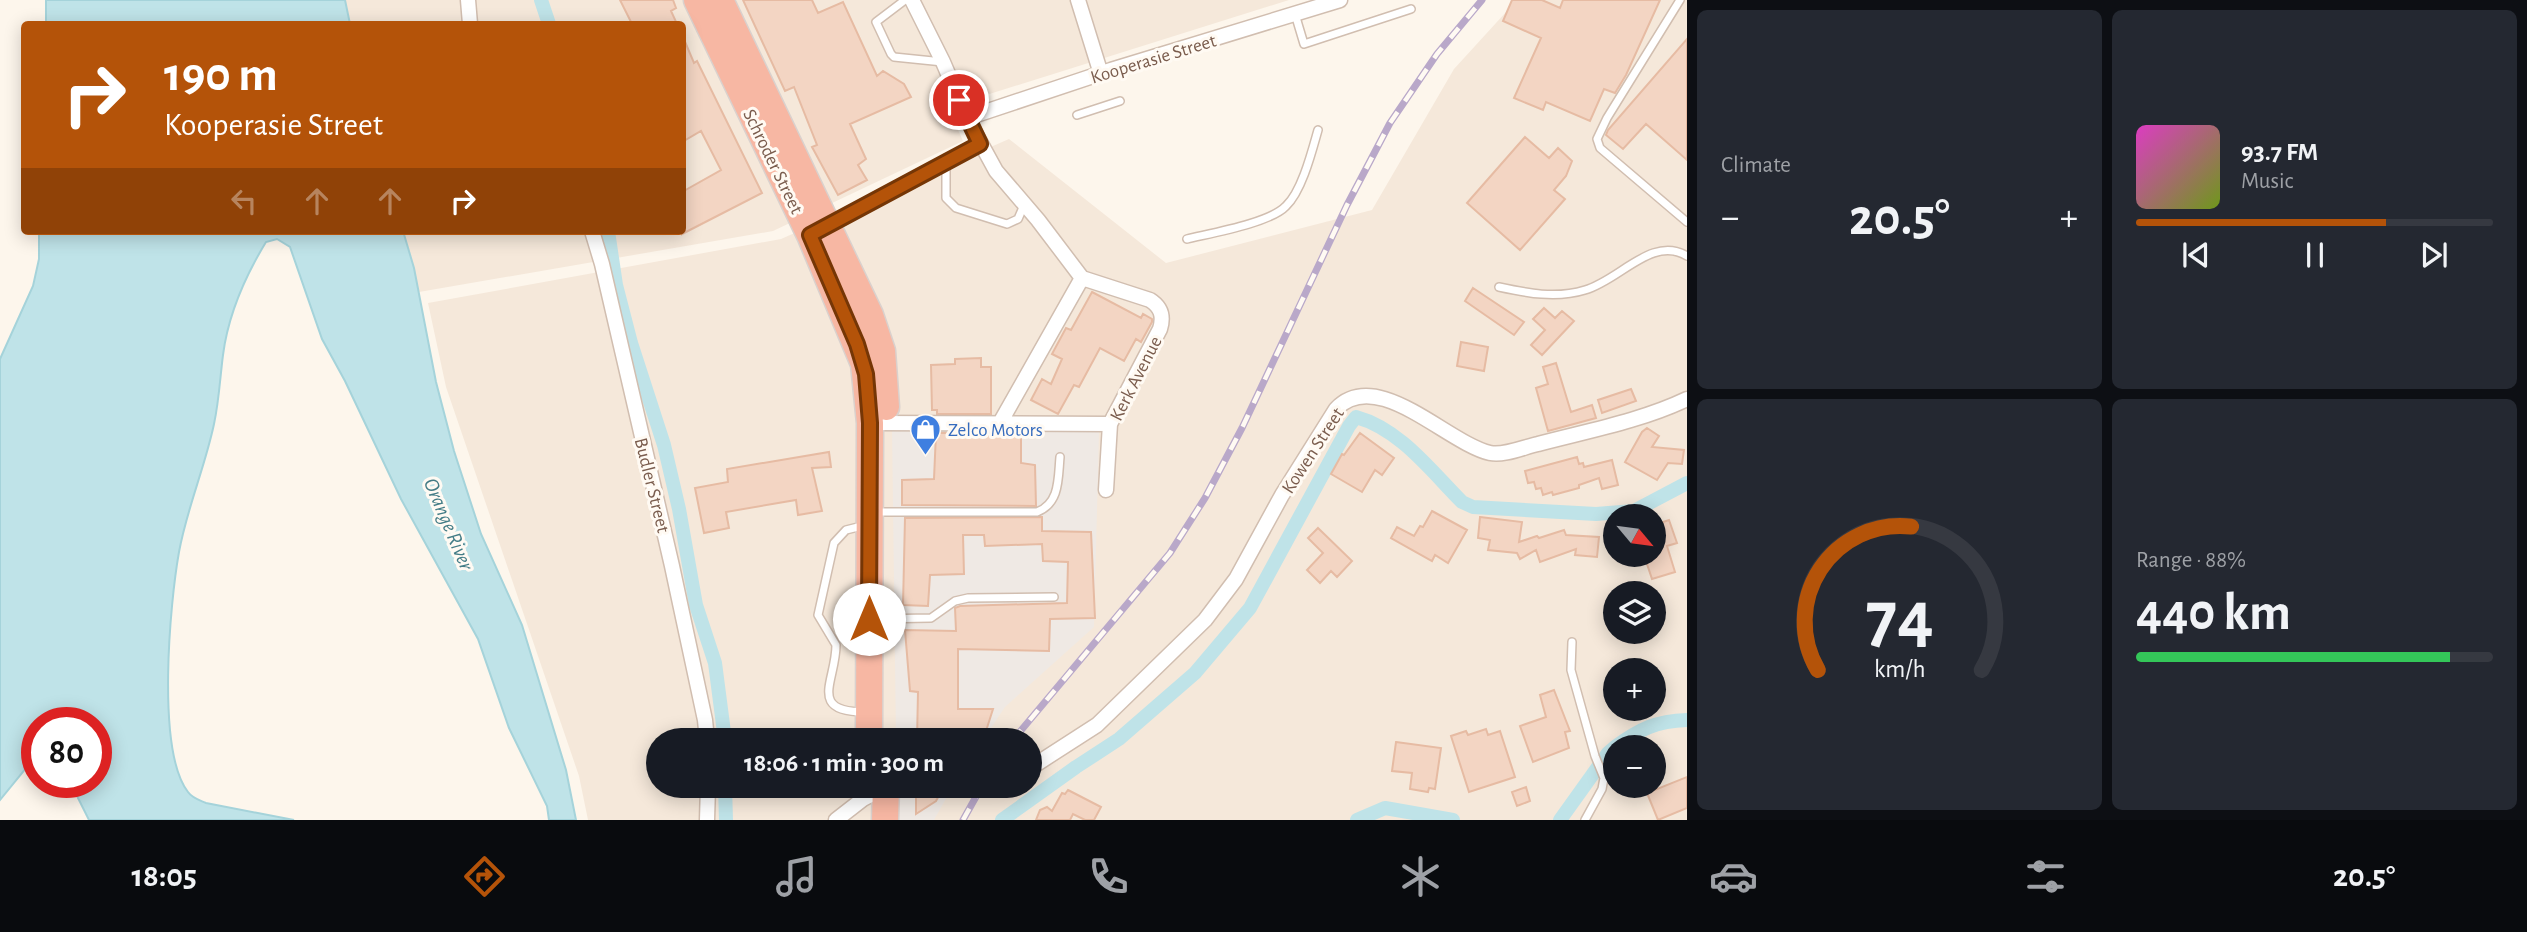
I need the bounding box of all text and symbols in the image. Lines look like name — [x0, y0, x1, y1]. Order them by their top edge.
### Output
street label: Kooperasie Street — [1088, 31, 1218, 88]
icon: right — [49, 49, 140, 140]
text: 190 m — [164, 51, 278, 100]
pin — [929, 70, 989, 130]
icon: arrive — [940, 81, 978, 119]
street label: Schroder Street — [739, 106, 806, 217]
text: Kooperasie Street — [164, 109, 383, 141]
text: 93.7 FM — [2241, 139, 2318, 165]
text: Climate — [1721, 154, 1791, 177]
text: Music — [2241, 170, 2293, 193]
icon: left — [225, 182, 263, 220]
icon: ahead — [298, 182, 336, 220]
icon: ahead — [371, 182, 409, 220]
icon: right — [444, 182, 482, 220]
text: 20.5° — [1849, 192, 1950, 244]
text: − — [1721, 199, 1739, 237]
text: + — [2060, 199, 2078, 237]
icon: previous — [2177, 236, 2215, 274]
icon: pause — [2296, 236, 2334, 274]
icon: next — [2415, 236, 2453, 274]
street label: Kerk Avenue — [1107, 333, 1166, 424]
street label: Kowen Street — [1279, 405, 1348, 497]
shop icon: Zelco Motors — [908, 412, 942, 456]
place label: Zelco Motors — [948, 421, 1043, 440]
street label: Budler Street — [631, 436, 673, 535]
water label: Orange River — [420, 475, 478, 574]
north arrow — [1603, 504, 1666, 567]
map controls — [1603, 504, 1666, 798]
text: Range · 88% — [2136, 549, 2246, 572]
button: layers — [1603, 581, 1666, 644]
position arrow — [832, 582, 906, 656]
text: 74 — [1865, 583, 1934, 656]
text: 440 km — [2136, 587, 2291, 639]
text: km/h — [1874, 657, 1925, 682]
button: + — [1603, 658, 1666, 721]
speed limit sign: 80 — [21, 707, 112, 798]
button: − — [1603, 735, 1666, 798]
text: 18:06 · 1 min · 300 m — [744, 750, 944, 776]
icon: directions — [460, 852, 509, 901]
icon: music — [772, 852, 821, 901]
icon: phone — [1084, 852, 1133, 901]
icon: climate — [1396, 852, 1445, 901]
icon: car — [1709, 852, 1758, 901]
icon: filters — [2021, 852, 2070, 901]
text: 18:05 — [132, 860, 197, 892]
text: 20.5° — [2333, 860, 2395, 892]

